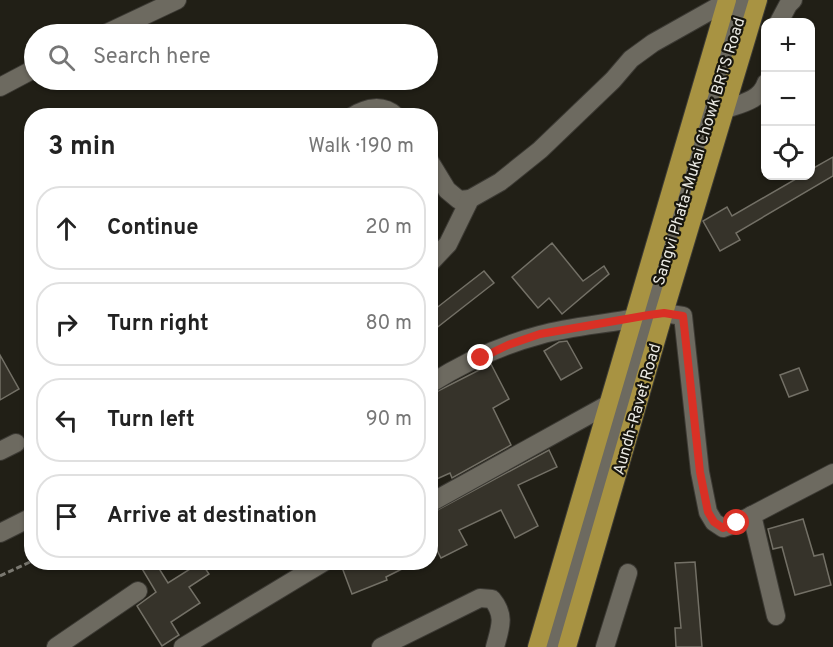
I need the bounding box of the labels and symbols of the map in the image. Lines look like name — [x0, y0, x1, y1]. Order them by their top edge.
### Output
street label: Sangvi Phata-Mukai Chowk BRTS Road — [650, 15, 750, 288]
street label: Aundh-Ravet Road — [610, 342, 666, 478]
route end — [467, 344, 493, 370]
route start — [723, 509, 749, 535]

